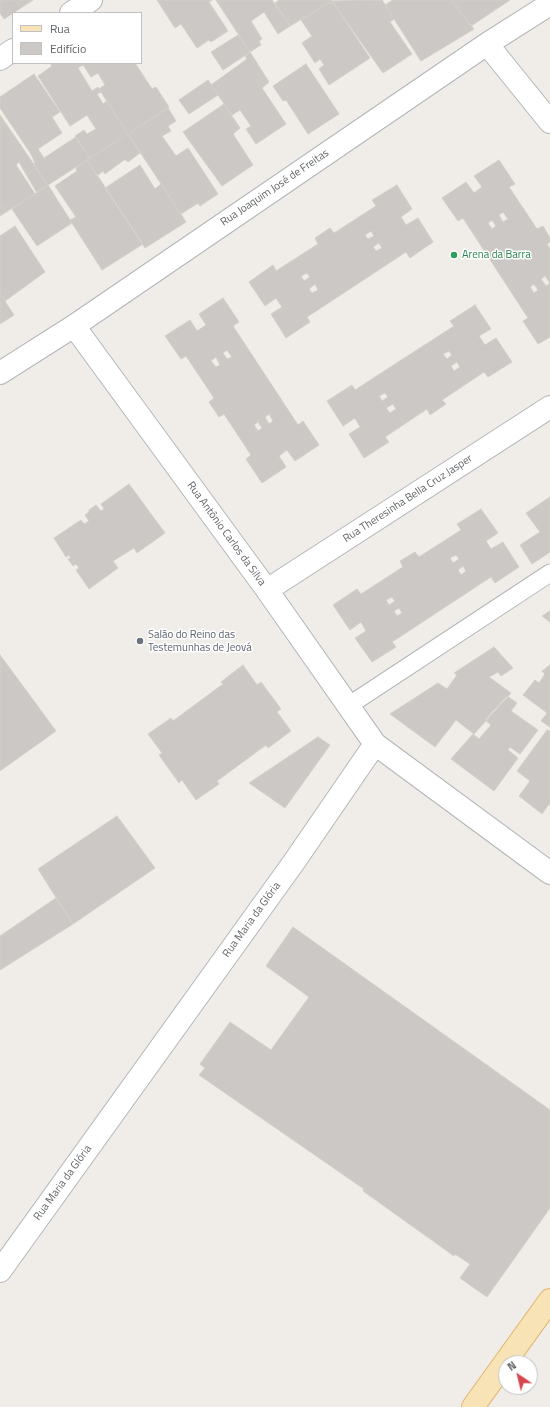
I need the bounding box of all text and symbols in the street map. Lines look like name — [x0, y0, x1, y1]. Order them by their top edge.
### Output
legend — [12, 12, 142, 64]
text: Rua — [50, 19, 70, 38]
text: Edifício — [50, 39, 86, 58]
street label: Rua Joaquim José de Freitas — [218, 147, 332, 229]
place label: Arena da Barra — [462, 248, 531, 262]
marker: Arena da Barra — [449, 250, 459, 260]
street label: Rua Theresinha Bella Cruz Jasper — [341, 452, 475, 546]
street label: Rua Antônio Carlos da Silva — [184, 479, 268, 589]
place label: Salão do Reino das Testemunhas de Jeová — [148, 628, 252, 654]
marker: Salão do Reino das Testemunhas de Jeová — [135, 636, 145, 646]
street label: Rua Maria da Glória — [220, 880, 284, 960]
street label: Rua Maria da Glória — [31, 1143, 95, 1223]
north arrow — [498, 1355, 538, 1395]
text: N — [504, 1357, 519, 1375]

